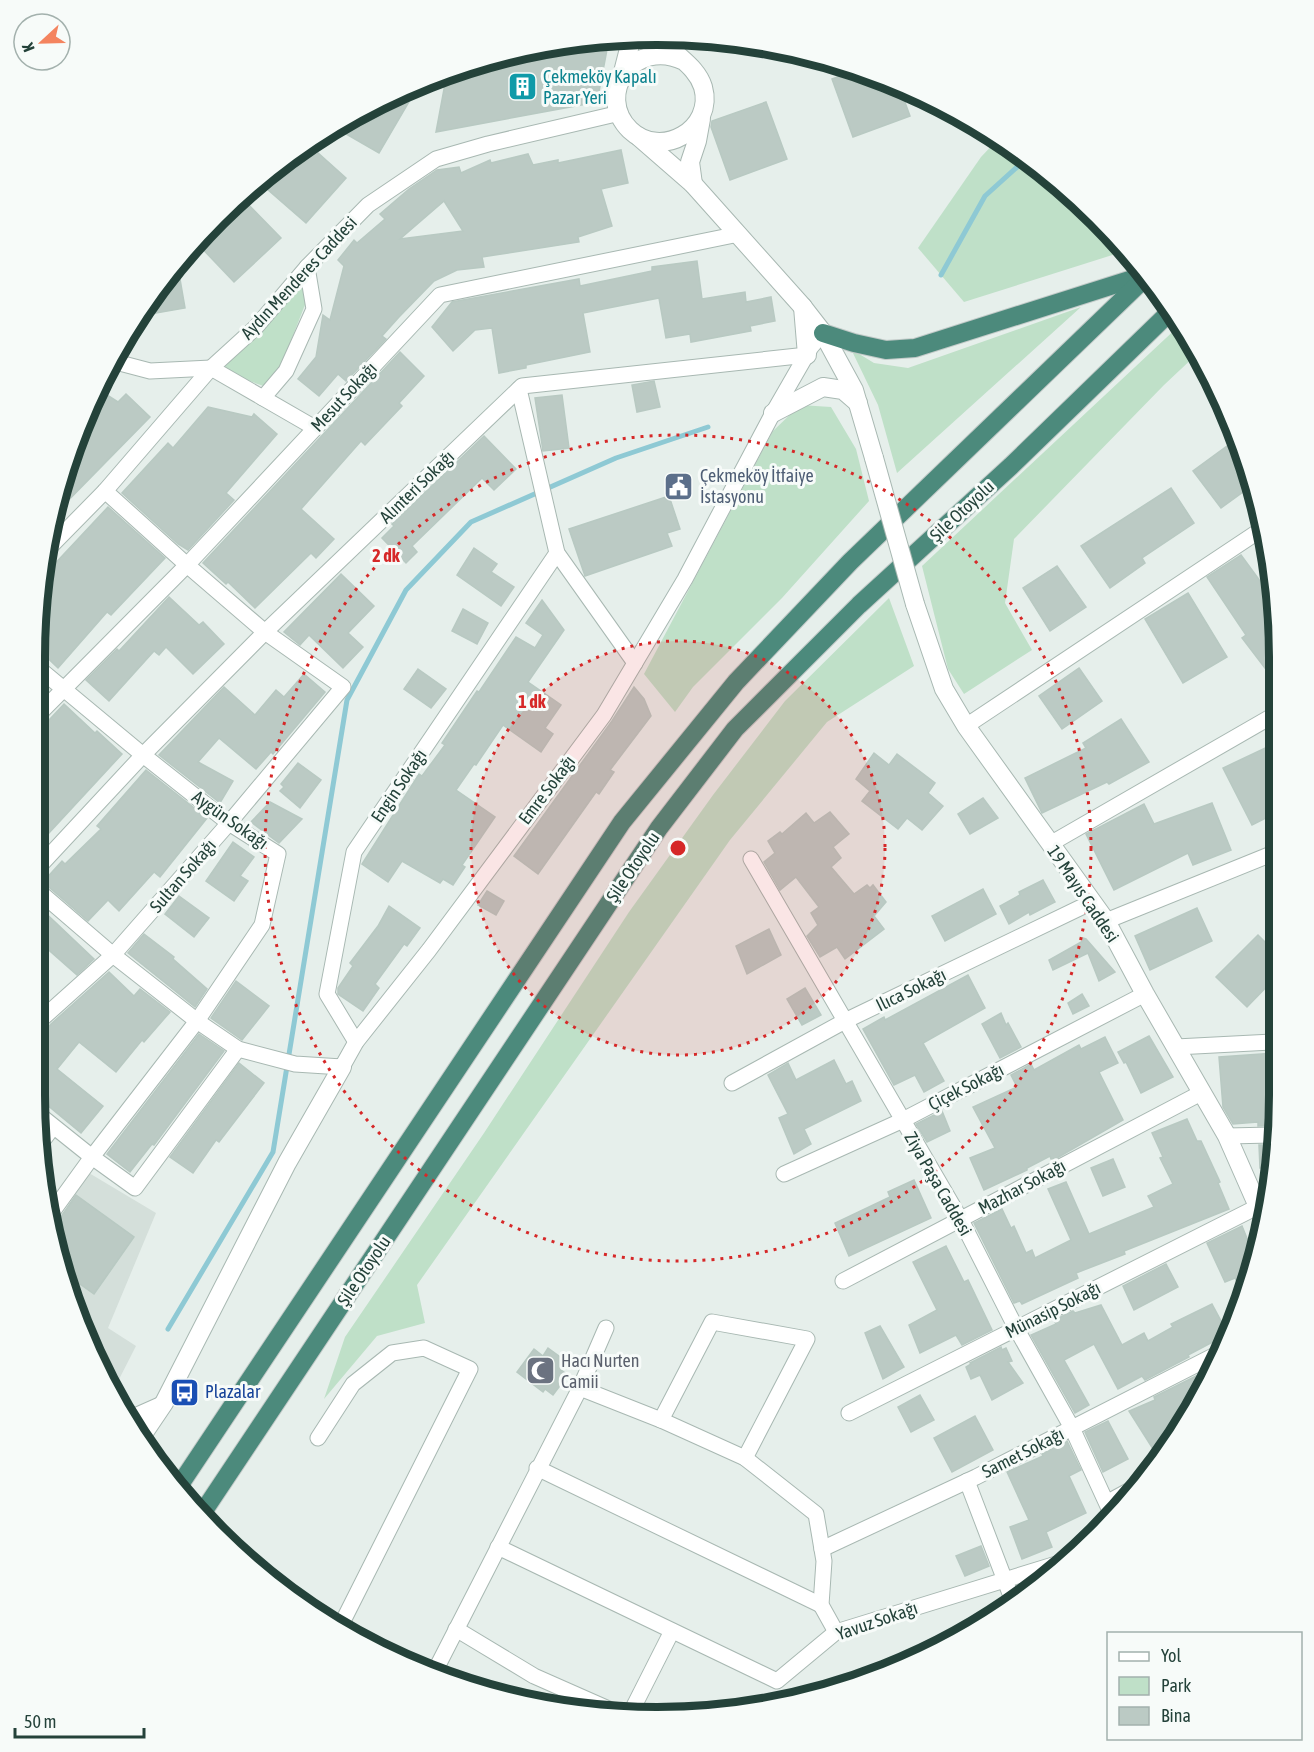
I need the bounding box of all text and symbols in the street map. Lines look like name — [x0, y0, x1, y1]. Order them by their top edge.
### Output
north arrow — [12, 12, 72, 72]
text: K — [18, 40, 38, 55]
place label: Çekmeköy Kapalı Pazar Yeri — [543, 66, 657, 108]
building icon: Çekmeköy Kapalı Pazar Yeri — [506, 71, 538, 103]
street label: Aydın Menderes Caddesi — [236, 212, 361, 343]
street label: Mesut Sokağı — [306, 358, 381, 436]
street label: Alınteri Sokağı — [375, 446, 458, 527]
place label: Çekmeköy İtfaiye İstasyonu — [700, 465, 814, 507]
public building icon: Çekmeköy İtfaiye İstasyonu — [663, 470, 695, 502]
street label: Şile Otoyolu — [925, 476, 998, 546]
text: 2 dk — [372, 545, 401, 566]
text: 1 dk — [518, 691, 547, 712]
street label: Engin Sokağı — [366, 745, 431, 826]
street label: Emre Sokağı — [514, 751, 579, 828]
street label: Aygün Sokağı — [188, 786, 272, 853]
street label: Şile Otoyolu — [602, 828, 664, 906]
street label: Sultan Sokağı — [145, 835, 220, 917]
centre of rings — [668, 838, 688, 858]
street label: 19 Mayıs Caddesi — [1043, 841, 1124, 946]
street label: Ilıca Sokağı — [872, 964, 949, 1015]
street label: Çiçek Sokağı — [925, 1059, 1007, 1114]
street label: Ziya Paşa Caddesi — [900, 1128, 977, 1239]
street label: Mazhar Sokağı — [974, 1155, 1069, 1218]
street label: Şile Otoyolu — [333, 1232, 395, 1310]
street label: Münasip Sokağı — [1002, 1277, 1104, 1342]
place label: Hacı Nurten Camii — [561, 1350, 639, 1392]
mosque icon: Hacı Nurten Camii — [524, 1355, 556, 1387]
bus stop icon: Plazalar — [168, 1376, 200, 1408]
place label: Plazalar — [205, 1381, 261, 1402]
street label: Samet Sokağı — [978, 1423, 1067, 1482]
street label: Yavuz Sokağı — [833, 1597, 920, 1644]
legend — [1107, 1632, 1302, 1740]
text: Yol — [1161, 1645, 1181, 1666]
text: Park — [1161, 1675, 1191, 1696]
scale bar — [15, 1701, 144, 1739]
text: Bina — [1161, 1705, 1191, 1726]
text: 50 m — [24, 1711, 56, 1732]

